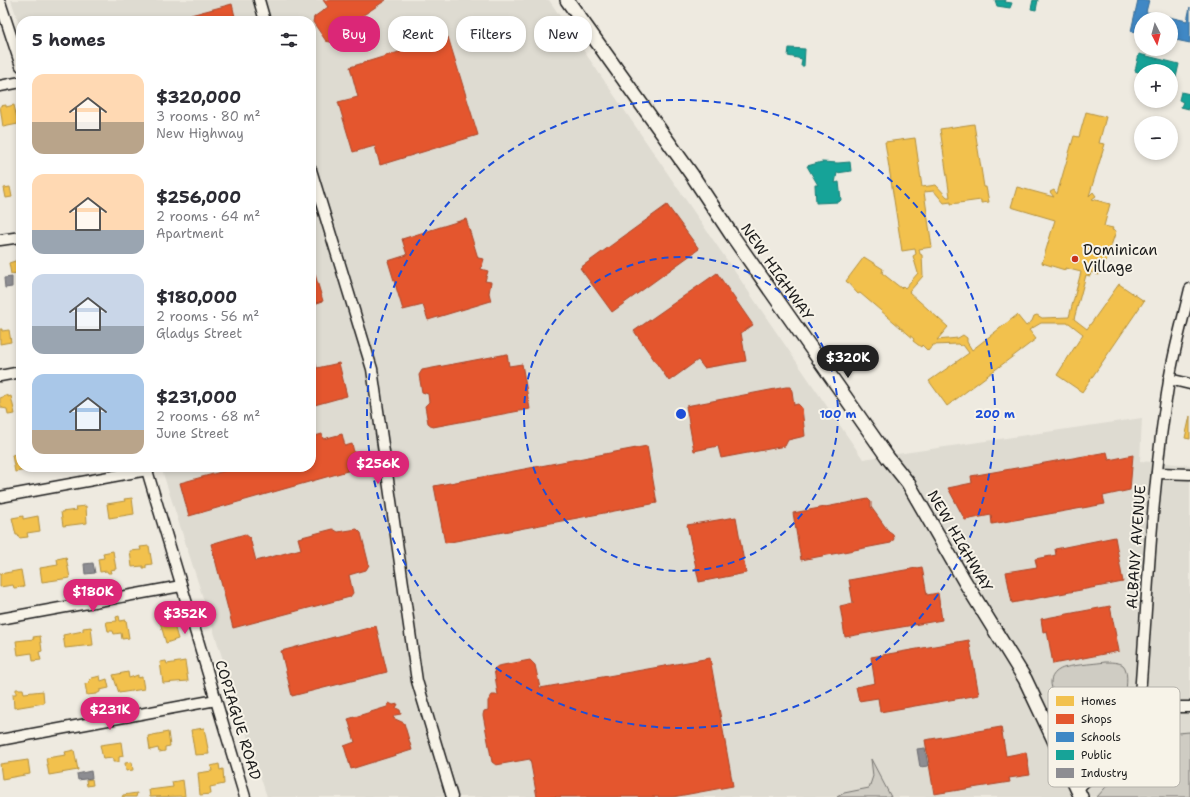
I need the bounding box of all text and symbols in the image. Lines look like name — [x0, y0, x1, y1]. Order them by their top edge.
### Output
north arrow — [1134, 12, 1178, 56]
map controls — [1134, 12, 1178, 160]
chip: Buy — [328, 16, 380, 52]
chip: Rent — [388, 16, 448, 52]
chip: Filters — [456, 16, 526, 52]
chip: New — [534, 16, 592, 52]
text: 5 homes — [32, 29, 105, 51]
icon: filters — [278, 29, 300, 51]
button: + — [1134, 64, 1178, 108]
text: $320,000 — [156, 86, 241, 108]
icon: home — [64, 90, 112, 138]
text: 3 rooms · 80 m² — [156, 108, 260, 125]
button: − — [1134, 116, 1178, 160]
text: New Highway — [156, 125, 244, 142]
text: $256,000 — [156, 186, 241, 208]
icon: home — [64, 190, 112, 238]
text: 2 rooms · 64 m² — [156, 208, 260, 225]
street label: NEW HIGHWAY — [736, 219, 818, 325]
text: Apartment — [156, 225, 224, 242]
place label: Dominican Village — [1083, 240, 1158, 277]
marker: Dominican Village — [1070, 254, 1080, 264]
text: $180,000 — [156, 286, 237, 308]
icon: home — [64, 290, 112, 338]
text: 2 rooms · 56 m² — [156, 308, 259, 325]
text: Gladys Street — [156, 325, 242, 342]
pin: $320K — [820, 345, 876, 379]
text: $320K — [826, 349, 870, 366]
text: $231,000 — [156, 386, 237, 408]
icon: home — [64, 390, 112, 438]
text: 100 m — [820, 406, 857, 422]
text: 200 m — [975, 406, 1015, 422]
centre of rings — [674, 407, 688, 421]
text: 2 rooms · 68 m² — [156, 408, 260, 425]
text: June Street — [156, 425, 229, 442]
pin: $256K — [350, 451, 406, 485]
text: $256K — [356, 455, 400, 472]
street label: ALBANY AVENUE — [1122, 484, 1150, 610]
street label: NEW HIGHWAY — [923, 487, 997, 595]
pin: $180K — [65, 579, 121, 613]
text: $180K — [72, 583, 114, 600]
pin: $352K — [157, 601, 213, 635]
text: $352K — [163, 605, 207, 622]
street label: COPIAGUE ROAD — [210, 658, 266, 782]
legend — [1048, 687, 1180, 787]
text: Homes — [1081, 694, 1117, 709]
pin: $231K — [82, 697, 138, 731]
text: $231K — [90, 701, 130, 718]
text: Shops — [1081, 712, 1112, 727]
text: Schools — [1081, 730, 1121, 745]
text: Public — [1081, 748, 1112, 763]
text: Industry — [1081, 766, 1128, 781]

